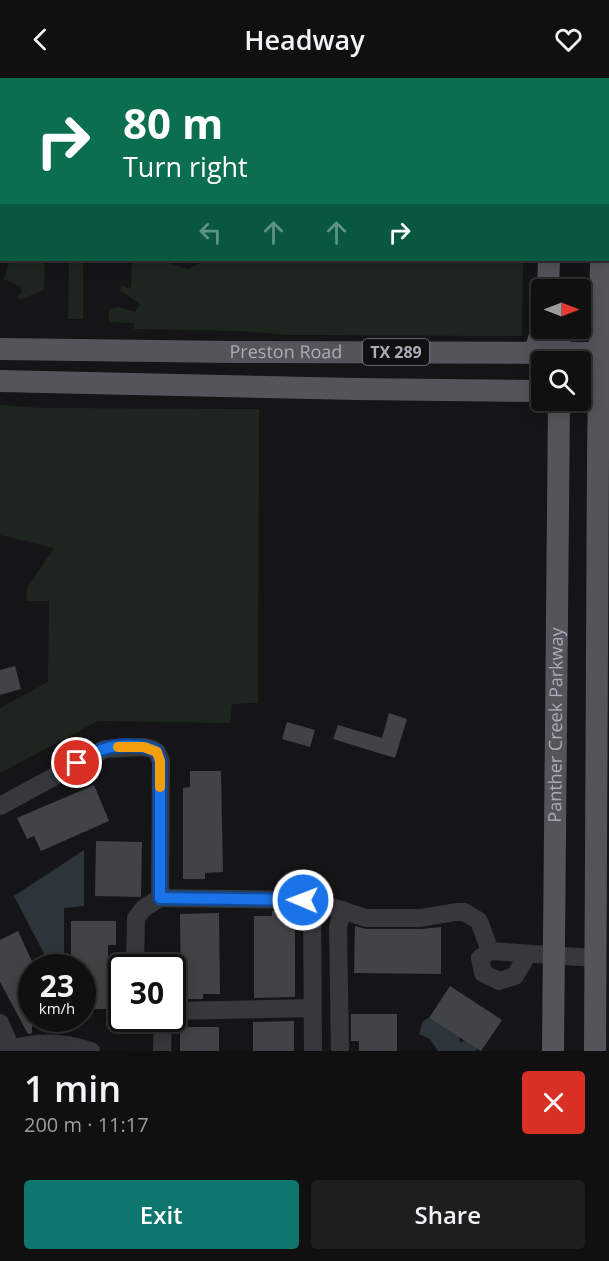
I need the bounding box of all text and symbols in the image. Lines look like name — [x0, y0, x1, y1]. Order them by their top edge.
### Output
text: Headway — [244, 21, 365, 58]
icon: back — [24, 23, 57, 56]
icon: heart — [552, 23, 585, 56]
text: 80 m — [123, 94, 223, 151]
icon: right — [24, 102, 102, 180]
text: Turn right — [123, 148, 248, 185]
icon: left — [194, 216, 227, 249]
icon: ahead — [257, 216, 290, 249]
icon: ahead — [320, 216, 353, 249]
icon: right — [383, 216, 416, 249]
north arrow — [531, 279, 591, 339]
map controls — [531, 279, 591, 411]
street label: Preston Road — [230, 339, 342, 363]
road number: TX 289 — [363, 339, 429, 365]
button: search — [531, 351, 591, 411]
street label: Panther Creek Parkway — [542, 626, 568, 823]
pin — [51, 737, 102, 788]
icon: arrive — [60, 746, 93, 779]
position arrow — [271, 868, 335, 932]
speed limit sign: 30 — [108, 954, 186, 1032]
text: 23 — [40, 965, 74, 1006]
text: km/h — [39, 998, 75, 1018]
text: 1 min — [24, 1064, 121, 1113]
button: close — [522, 1071, 585, 1134]
text: 200 m · 11:17 — [24, 1111, 149, 1138]
button: Exit — [24, 1180, 299, 1249]
button: Share — [311, 1180, 585, 1249]

